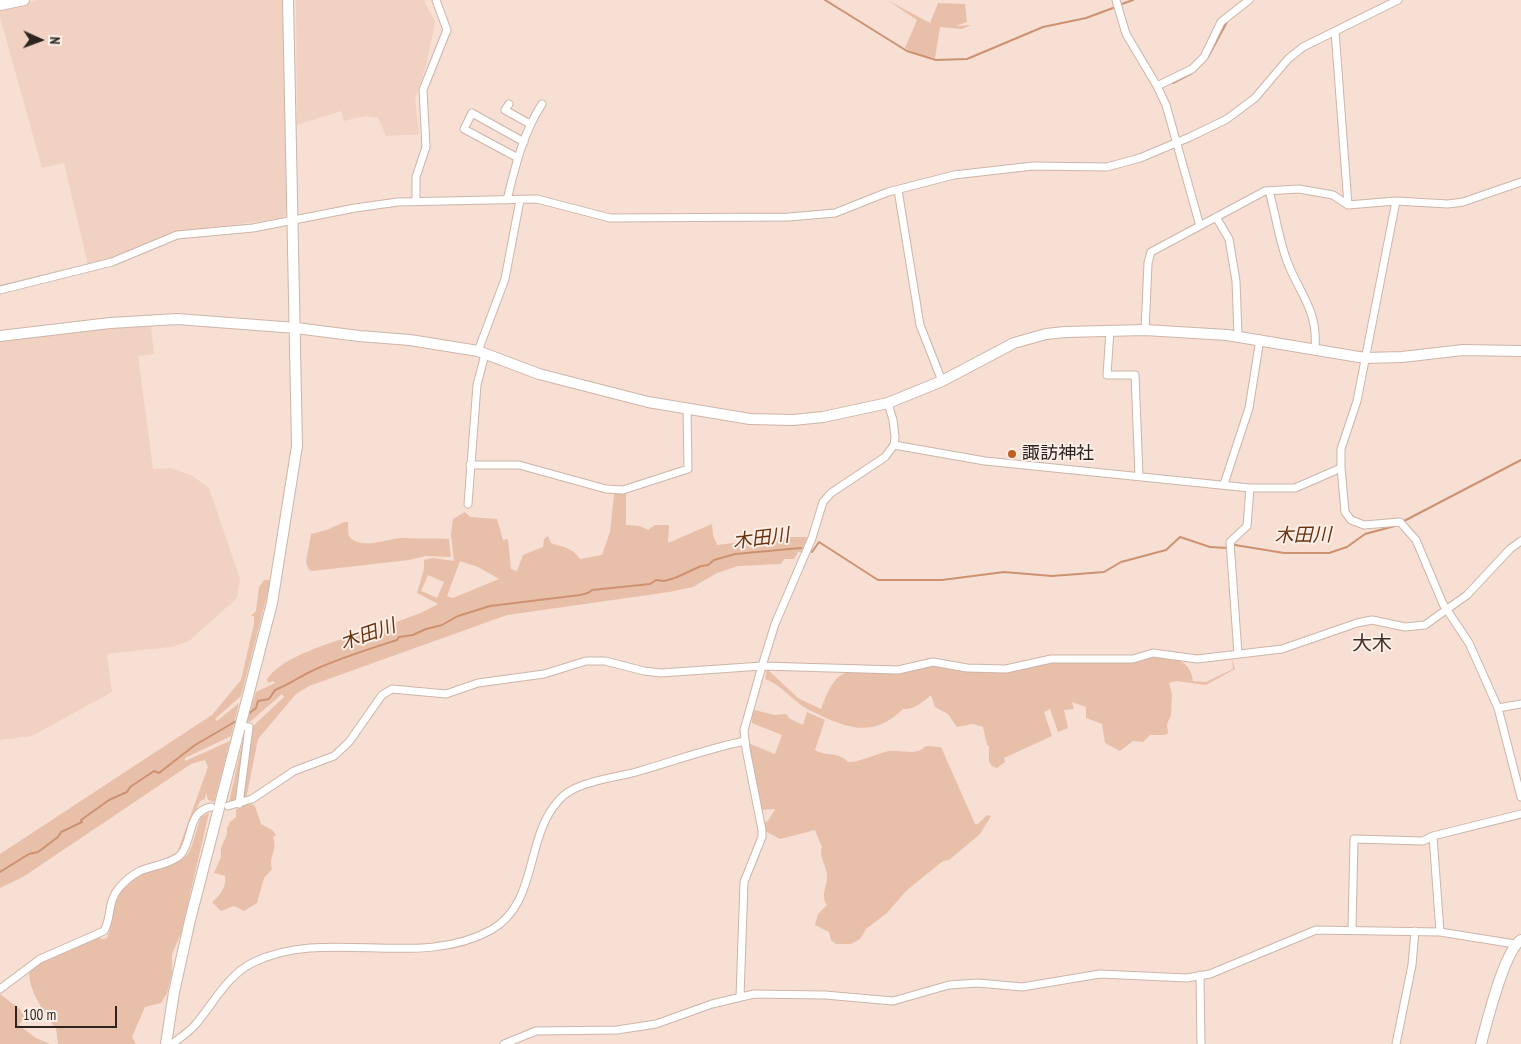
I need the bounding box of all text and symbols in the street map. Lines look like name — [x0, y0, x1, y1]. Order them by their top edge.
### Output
north arrow — [15, 15, 65, 65]
text: N — [46, 36, 64, 45]
place label: 諏訪神社 — [1022, 443, 1094, 465]
marker: 諏訪神社 — [1006, 448, 1018, 460]
water label: 木田川 — [731, 524, 791, 554]
water label: 木田川 — [1274, 524, 1332, 548]
water label: 木田川 — [337, 615, 399, 655]
district label: 大木 — [1352, 632, 1392, 656]
scale bar — [18, 996, 120, 1028]
text: 100 m — [23, 1005, 56, 1024]

